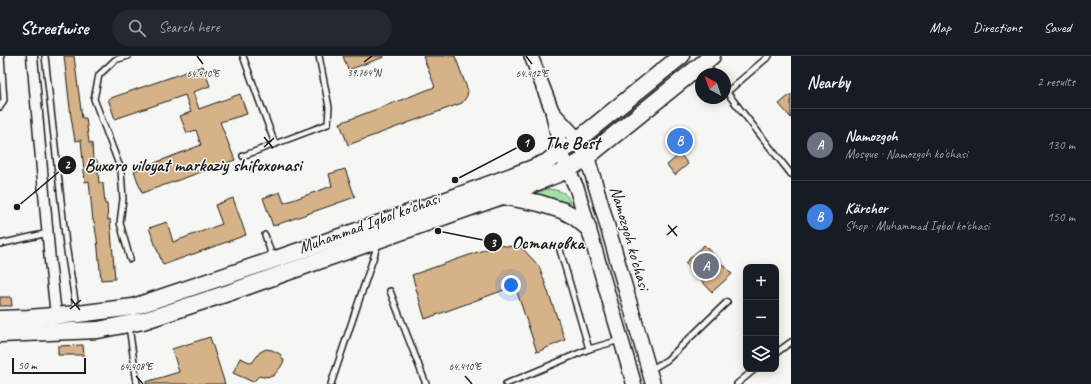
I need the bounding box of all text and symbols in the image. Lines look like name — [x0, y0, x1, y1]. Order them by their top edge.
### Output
search box — [112, 10, 392, 46]
text: Streetwise — [20, 16, 88, 40]
icon: search — [126, 17, 148, 39]
text: Search here — [158, 18, 220, 37]
text: Map — [930, 19, 951, 36]
text: Directions — [973, 19, 1022, 36]
text: Saved — [1044, 19, 1071, 36]
text: 39.764°N — [347, 66, 383, 79]
text: 64.410°E — [187, 67, 221, 80]
text: 64.412°E — [516, 67, 550, 80]
north arrow — [695, 68, 731, 104]
text: Nearby — [807, 72, 850, 93]
text: 2 results — [1037, 74, 1075, 90]
pin: B — [667, 126, 693, 156]
text: Namozgoh — [845, 127, 898, 146]
callout: The Best — [516, 128, 607, 158]
text: The Best — [544, 132, 603, 154]
text: 1 — [523, 135, 530, 151]
text: A — [817, 137, 823, 153]
text: 130 m — [1047, 137, 1075, 153]
text: Mosque · Namozgoh ko'chasi — [845, 146, 968, 162]
callout: Buxoro viloyat markaziy shifoxonasi — [57, 150, 310, 180]
text: Buxoro viloyat markaziy shifoxonasi — [84, 154, 304, 176]
text: 2 — [64, 157, 71, 173]
street label: Namozgoh ko'chasi — [605, 184, 655, 294]
street label: Muhammad Iqbol ko'chasi — [296, 187, 444, 258]
text: Kärcher — [845, 199, 887, 218]
text: B — [817, 209, 823, 225]
text: 150 m — [1047, 209, 1075, 225]
text: Shop · Muhammad Iqbol ko'chasi — [845, 218, 990, 234]
callout: Остановка — [483, 227, 592, 257]
text: Остановка — [512, 232, 586, 254]
text: 3 — [490, 235, 497, 251]
pin: A — [693, 251, 719, 281]
map controls — [743, 264, 779, 372]
button: + — [743, 264, 779, 300]
your location — [501, 275, 521, 295]
button: − — [743, 300, 779, 336]
button: layers — [743, 336, 779, 372]
scale bar — [12, 356, 86, 375]
text: 50 m — [18, 358, 37, 372]
text: 64.408°E — [120, 360, 154, 373]
text: 64.410°E — [449, 360, 483, 373]

